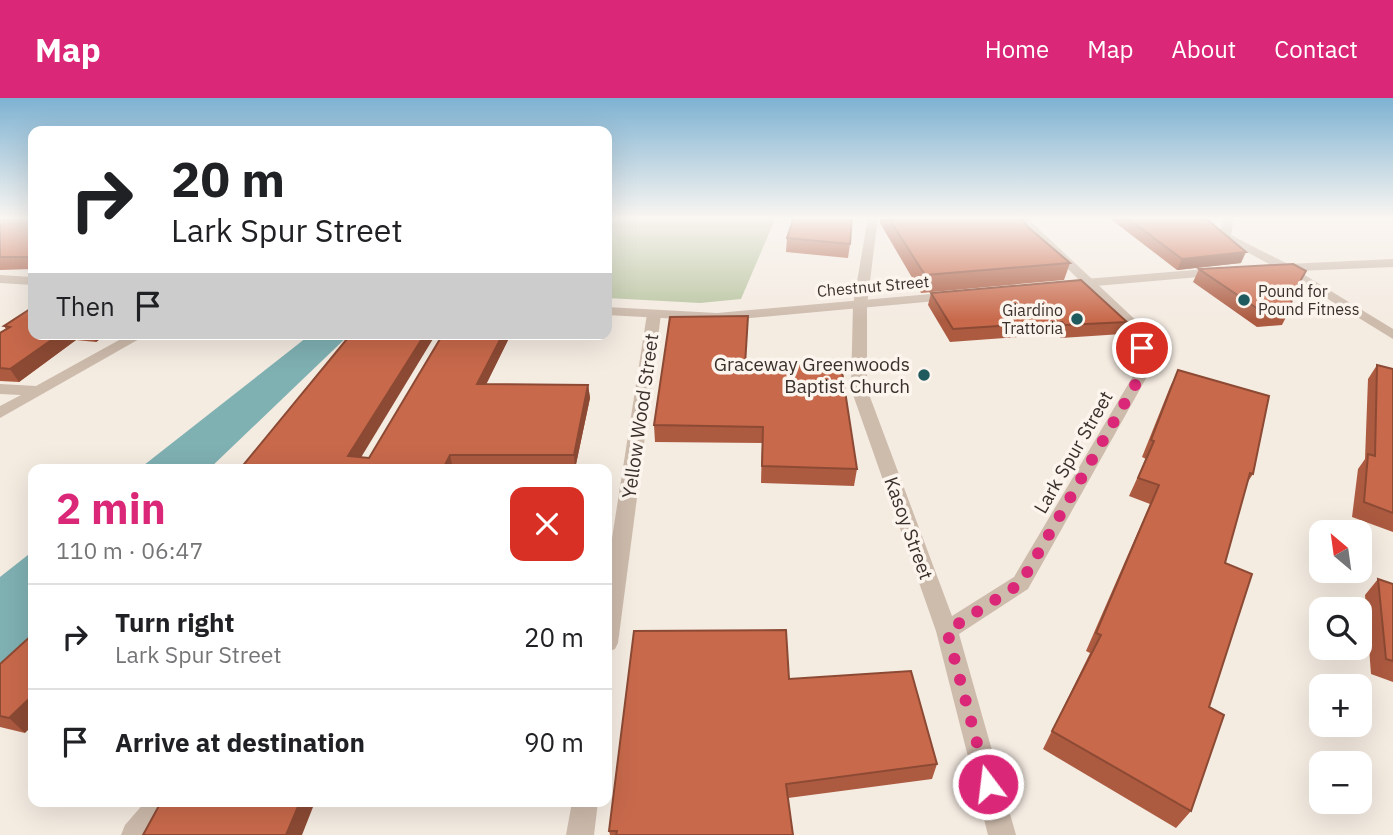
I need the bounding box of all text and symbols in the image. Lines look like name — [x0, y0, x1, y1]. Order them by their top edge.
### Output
text: Map — [35, 28, 101, 71]
text: Home — [985, 33, 1049, 65]
text: Map — [1087, 33, 1133, 65]
text: About — [1171, 33, 1236, 65]
text: Contact — [1274, 33, 1358, 65]
text: 20 m — [171, 147, 285, 210]
icon: right — [56, 154, 147, 245]
text: Lark Spur Street — [171, 209, 403, 251]
street label: Chestnut Street — [816, 271, 930, 301]
place label: Pound for Pound Fitness — [1258, 281, 1360, 319]
icon: arrive — [129, 287, 167, 325]
text: Then — [56, 289, 115, 323]
marker: Pound for Pound Fitness — [1236, 292, 1252, 308]
place label: Giardino Trattoria — [1002, 300, 1063, 338]
marker: Giardino Trattoria — [1069, 311, 1085, 327]
pin — [1112, 318, 1172, 378]
icon: arrive — [1123, 329, 1161, 367]
street label: Yellow Wood Street — [617, 332, 663, 500]
place label: Graceway Greenwoods Baptist Church — [714, 352, 910, 398]
marker: Graceway Greenwoods Baptist Church — [916, 367, 932, 383]
street label: Lark Spur Street — [1028, 386, 1118, 518]
street label: Kasoy Street — [879, 473, 939, 583]
text: 2 min — [56, 481, 166, 536]
button: close — [510, 487, 584, 561]
north arrow — [1309, 520, 1372, 583]
map controls — [1309, 520, 1372, 814]
text: 110 m · 06:47 — [56, 535, 203, 565]
button: search — [1309, 597, 1372, 660]
text: Turn right — [115, 605, 234, 639]
icon: right — [56, 618, 94, 656]
text: 20 m — [524, 620, 584, 654]
text: Lark Spur Street — [115, 639, 282, 669]
button: + — [1309, 674, 1372, 737]
icon: arrive — [56, 723, 94, 761]
text: Arrive at destination — [115, 725, 365, 759]
text: 90 m — [524, 725, 584, 759]
position arrow — [951, 747, 1025, 821]
button: − — [1309, 751, 1372, 814]

